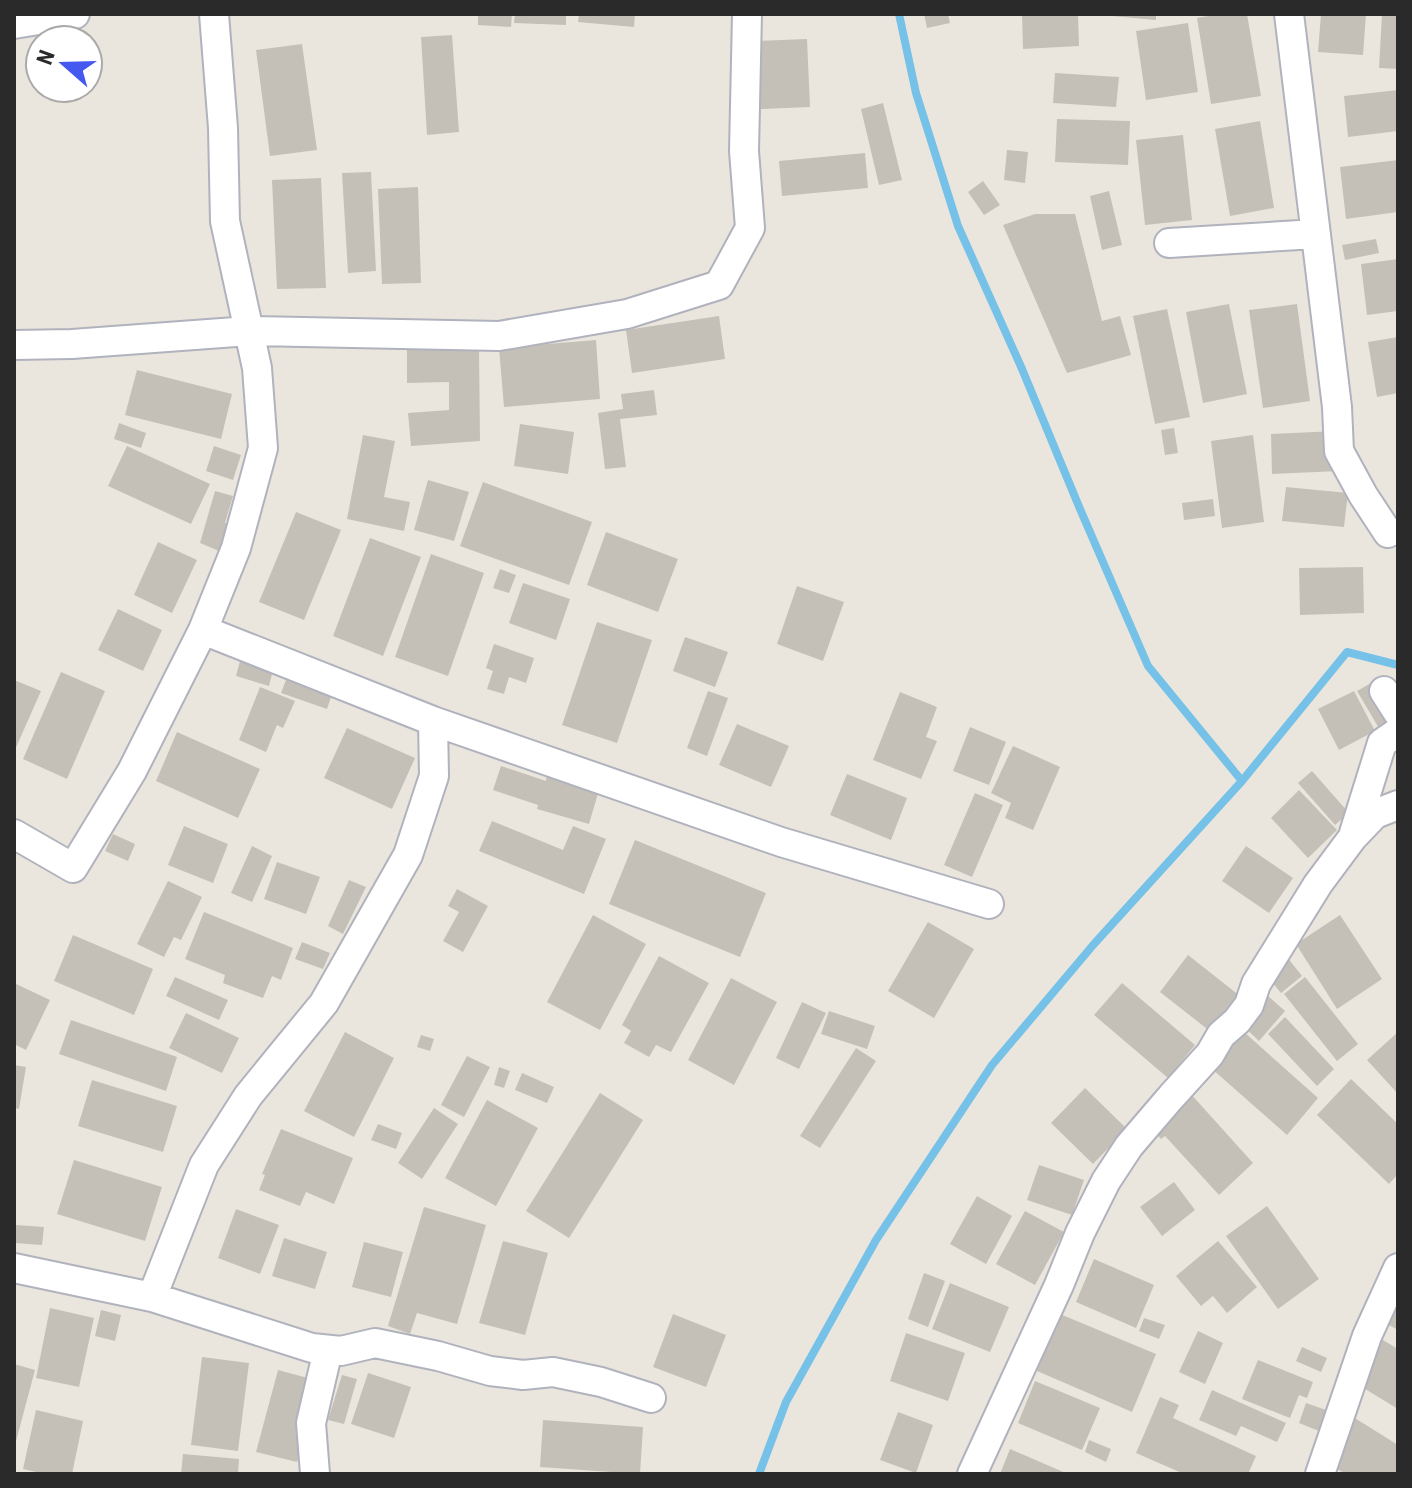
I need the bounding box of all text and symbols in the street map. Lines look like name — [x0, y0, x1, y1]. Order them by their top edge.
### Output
north arrow — [24, 24, 104, 104]
text: N — [32, 47, 60, 68]

